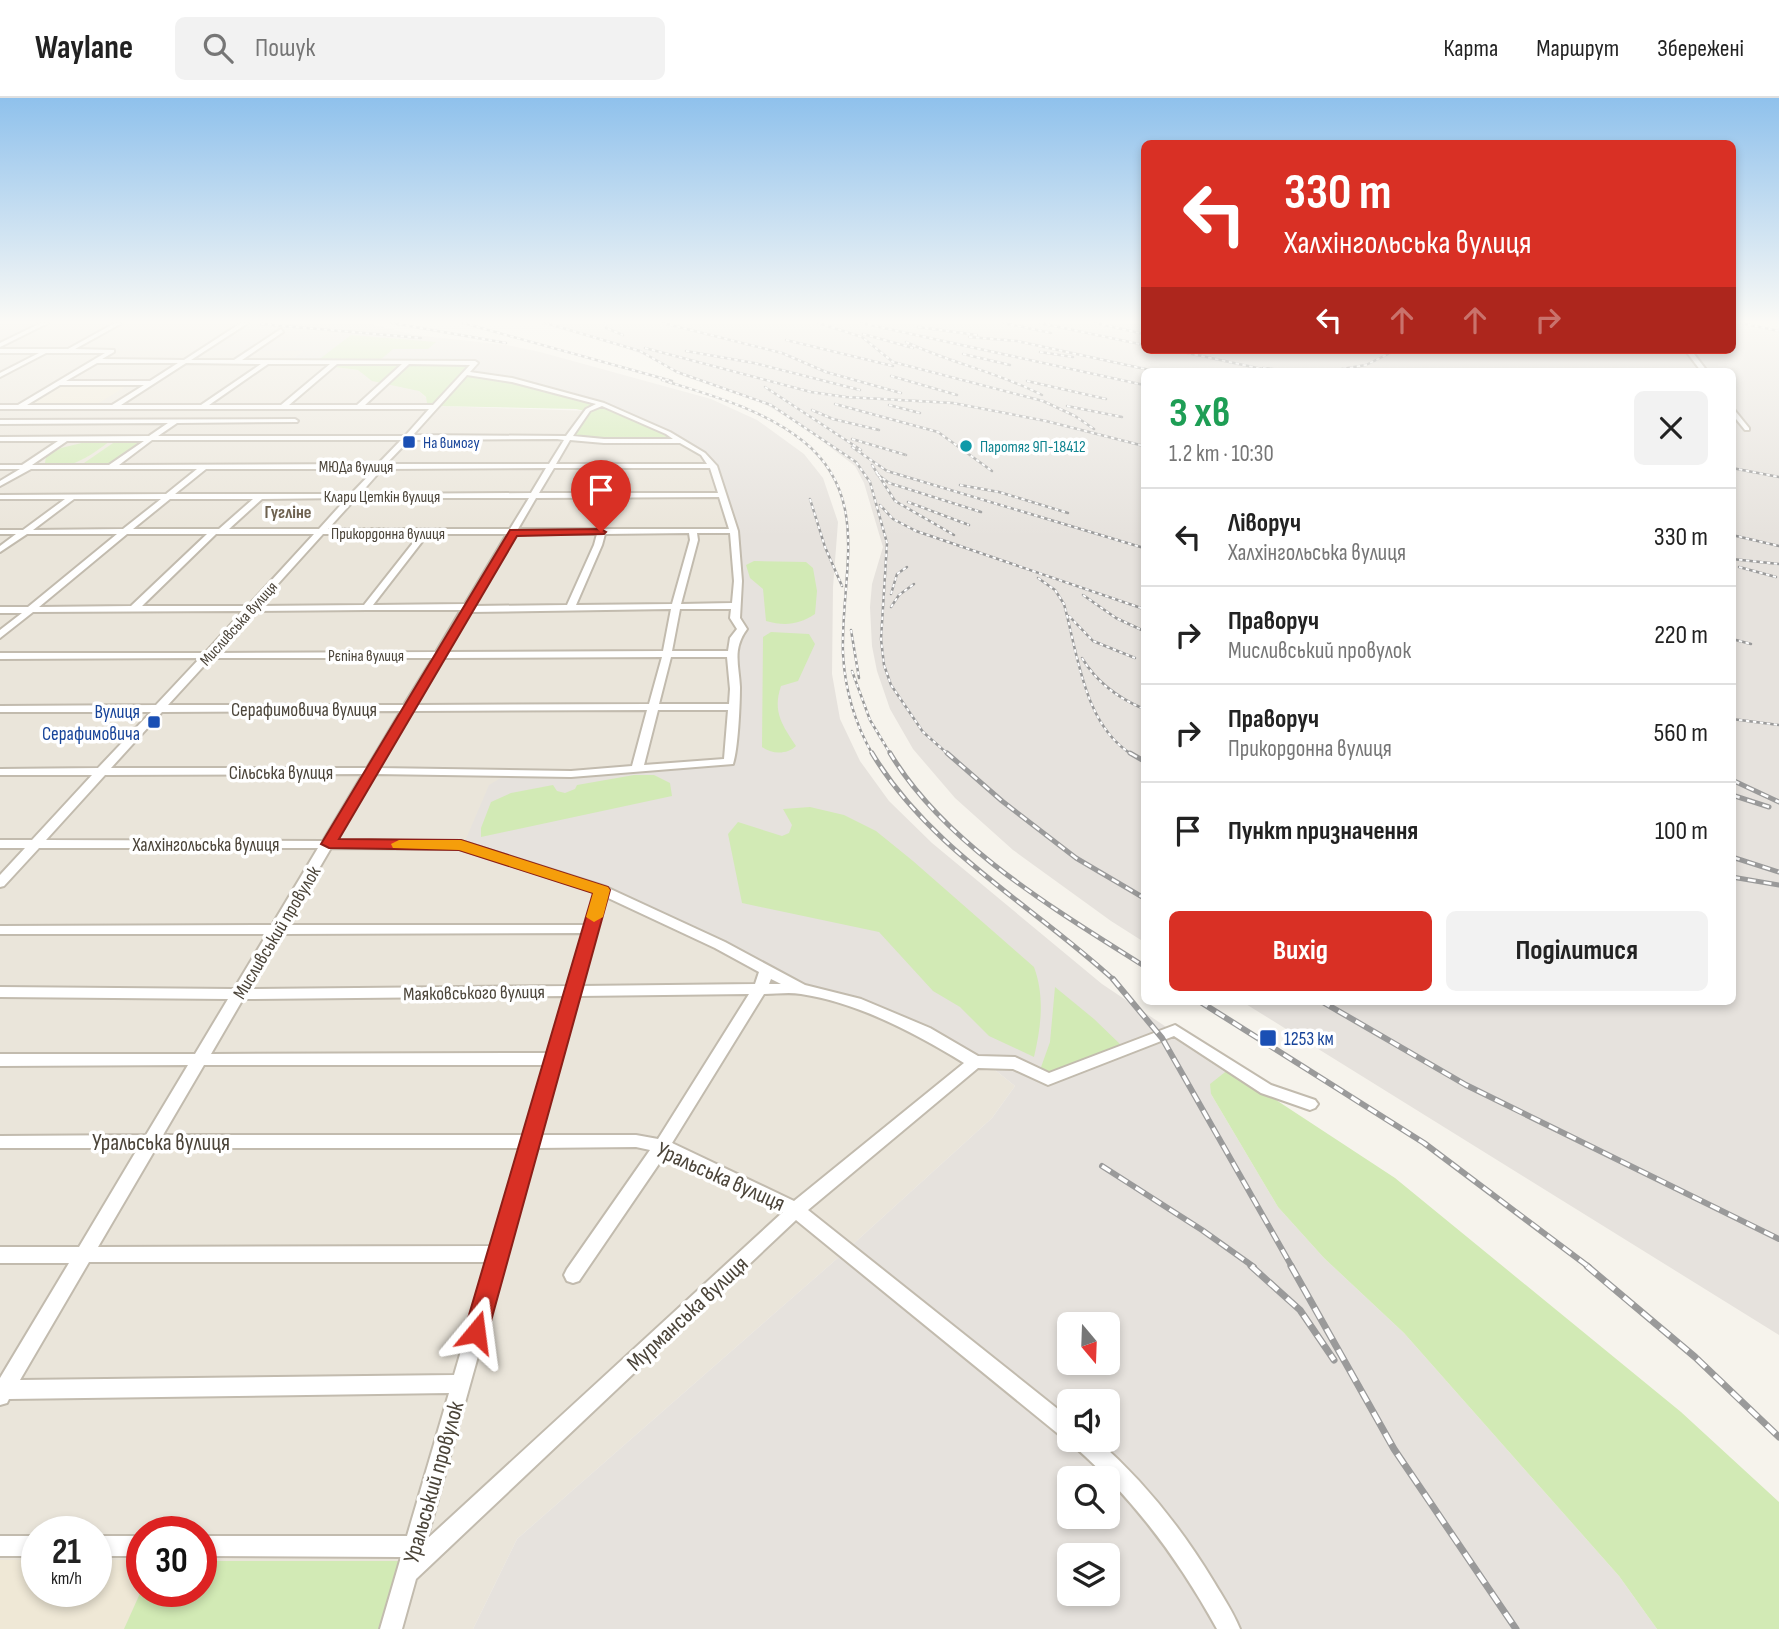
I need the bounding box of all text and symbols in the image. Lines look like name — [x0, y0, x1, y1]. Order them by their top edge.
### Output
search box — [175, 17, 665, 80]
text: Waylane — [35, 28, 133, 68]
icon: search — [199, 29, 237, 67]
text: Пошук — [255, 33, 315, 64]
text: Карта — [1444, 34, 1498, 63]
text: Маршрут — [1536, 34, 1619, 63]
text: Збережені — [1657, 34, 1744, 63]
text: 330 m — [1284, 164, 1391, 223]
icon: left — [1169, 168, 1260, 259]
text: Халхінгольська вулиця — [1284, 224, 1532, 263]
icon: left — [1310, 301, 1348, 339]
icon: ahead — [1383, 301, 1421, 339]
icon: ahead — [1456, 301, 1494, 339]
icon: right — [1529, 301, 1567, 339]
text: 3 хв — [1169, 388, 1230, 439]
button: close — [1634, 391, 1708, 465]
marker: На вимогу — [401, 434, 417, 450]
place label: На вимогу — [423, 434, 480, 453]
marker: Паротяг 9П-18412 — [958, 438, 974, 454]
place label: Паротяг 9П-18412 — [980, 438, 1086, 457]
text: 1.2 km · 10:30 — [1169, 440, 1274, 468]
street label: МЮДа вулиця — [319, 458, 393, 477]
pin — [571, 460, 631, 532]
icon: arrive — [582, 471, 620, 509]
street label: Клари Цеткін вулиця — [324, 488, 440, 507]
district label: Гугліне — [265, 502, 311, 523]
text: Ліворуч — [1228, 508, 1301, 539]
icon: left — [1169, 518, 1207, 556]
text: 330 m — [1654, 522, 1708, 553]
street label: Прикордонна вулиця — [331, 525, 445, 544]
text: Халхінгольська вулиця — [1228, 539, 1406, 567]
street label: Мисливська вулиця — [196, 578, 282, 670]
text: Праворуч — [1228, 606, 1319, 637]
icon: right — [1169, 616, 1207, 654]
text: 220 m — [1654, 620, 1708, 651]
text: Мисливський провулок — [1228, 637, 1411, 665]
street label: Рєпіна вулиця — [328, 647, 404, 666]
street label: Серафимовича вулиця — [231, 699, 377, 722]
place label: Вулиця Серафимовича — [42, 701, 140, 746]
text: Праворуч — [1228, 704, 1319, 735]
marker: Вулиця Серафимовича — [146, 714, 162, 730]
icon: right — [1169, 714, 1207, 752]
text: 560 m — [1654, 718, 1708, 749]
text: Прикордонна вулиця — [1228, 735, 1392, 763]
street label: Сільська вулиця — [229, 762, 333, 785]
icon: arrive — [1169, 812, 1207, 850]
text: Пункт призначення — [1228, 816, 1418, 847]
text: 100 m — [1655, 816, 1708, 847]
street label: Халхінгольська вулиця — [131, 834, 280, 857]
street label: Мисливський провулок — [228, 861, 327, 1004]
button: Вихід — [1169, 911, 1432, 991]
button: Поділитися — [1446, 911, 1708, 991]
street label: Маяковського вулиця — [403, 981, 545, 1006]
marker: 1253 км — [1258, 1028, 1278, 1048]
place label: 1253 км — [1284, 1028, 1334, 1051]
street label: Уральська вулиця — [92, 1129, 230, 1157]
street label: Уральська вулиця — [652, 1136, 789, 1218]
street label: Мурманська вулиця — [621, 1250, 754, 1377]
position arrow — [439, 1295, 513, 1369]
north arrow — [1057, 1312, 1120, 1376]
map controls — [1057, 1312, 1120, 1606]
button: sound — [1057, 1389, 1120, 1452]
street label: Уральський провулок — [397, 1398, 471, 1567]
button: search — [1057, 1466, 1120, 1529]
speed limit sign: 30 — [126, 1516, 217, 1607]
text: 21 — [52, 1531, 81, 1574]
button: layers — [1057, 1543, 1120, 1606]
text: km/h — [51, 1568, 82, 1589]

